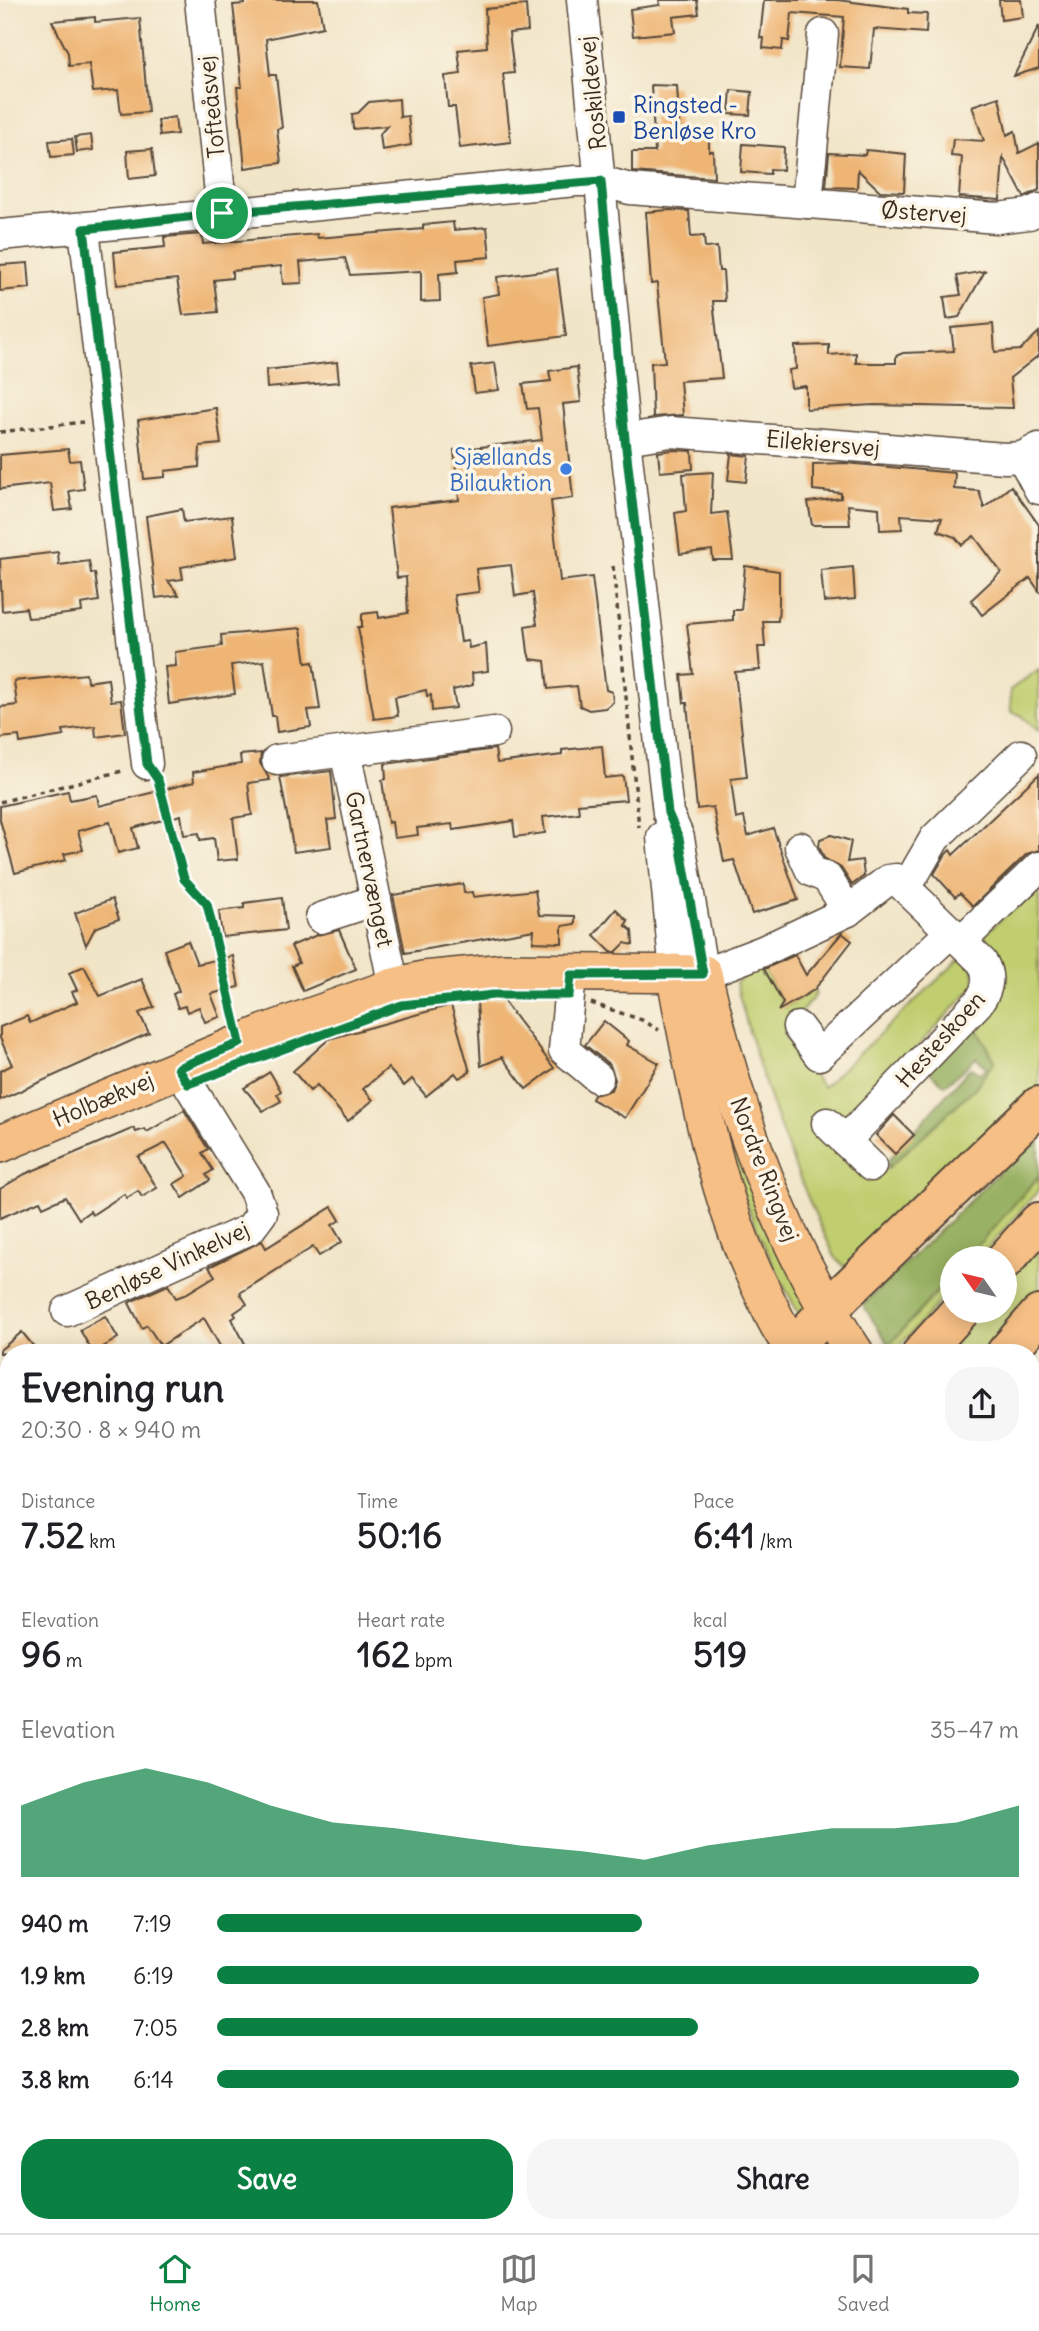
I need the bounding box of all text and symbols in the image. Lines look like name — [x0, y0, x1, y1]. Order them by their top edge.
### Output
street label: Roskildevej — [572, 35, 612, 151]
street label: Tofteåsvej — [191, 54, 231, 160]
place label: Ringsted - Benløse Kro — [633, 90, 757, 145]
marker: Ringsted - Benløse Kro — [611, 109, 627, 125]
pin — [192, 183, 252, 243]
icon: arrive — [203, 194, 241, 232]
street label: Østervej — [880, 195, 968, 229]
street label: Eilekiersvej — [765, 424, 881, 462]
place label: Sjællands Bilauktion — [449, 442, 552, 497]
marker: Sjællands Bilauktion — [558, 461, 574, 477]
street label: Gartnervænget — [339, 788, 401, 950]
street label: Hesteskoen — [889, 985, 991, 1093]
street label: Holbækvej — [48, 1065, 158, 1133]
street label: Nordre Ringvej — [724, 1093, 806, 1245]
street label: Benløse Vinkelvej — [80, 1214, 254, 1316]
north arrow — [940, 1246, 1017, 1323]
map controls — [940, 1246, 1017, 1323]
text: Evening run — [21, 1365, 224, 1412]
button: share — [945, 1367, 1019, 1441]
text: 20:30 · 8 × 940 m — [21, 1415, 201, 1444]
text: Distance — [21, 1489, 95, 1513]
text: Time — [357, 1489, 398, 1513]
text: Pace — [693, 1489, 734, 1513]
text: 7.52 — [21, 1513, 85, 1557]
text: 50:16 — [357, 1513, 442, 1557]
text: 6:41 — [693, 1513, 755, 1557]
text: km — [85, 1529, 116, 1553]
text: /km — [755, 1529, 793, 1553]
text: Elevation — [21, 1608, 99, 1632]
text: Heart rate — [357, 1608, 445, 1632]
text: kcal — [693, 1608, 727, 1632]
text: 96 — [21, 1632, 61, 1676]
text: 162 — [357, 1632, 410, 1676]
text: 519 — [693, 1632, 747, 1676]
text: m — [61, 1648, 83, 1672]
text: bpm — [410, 1648, 453, 1672]
text: Elevation — [21, 1715, 115, 1744]
text: 35–47 m — [930, 1715, 1019, 1744]
text: 940 m — [21, 1909, 88, 1938]
text: 7:19 — [133, 1909, 172, 1938]
text: 1.9 km — [21, 1961, 86, 1990]
text: 6:19 — [133, 1961, 174, 1990]
text: 2.8 km — [21, 2013, 89, 2042]
text: 7:05 — [133, 2013, 178, 2042]
text: 3.8 km — [21, 2065, 89, 2094]
text: 6:14 — [133, 2065, 174, 2094]
button: Save — [21, 2139, 513, 2219]
button: Share — [527, 2139, 1019, 2219]
tab: Home — [150, 2250, 201, 2316]
tab: Map — [500, 2250, 538, 2316]
tab: Saved — [837, 2250, 889, 2316]

